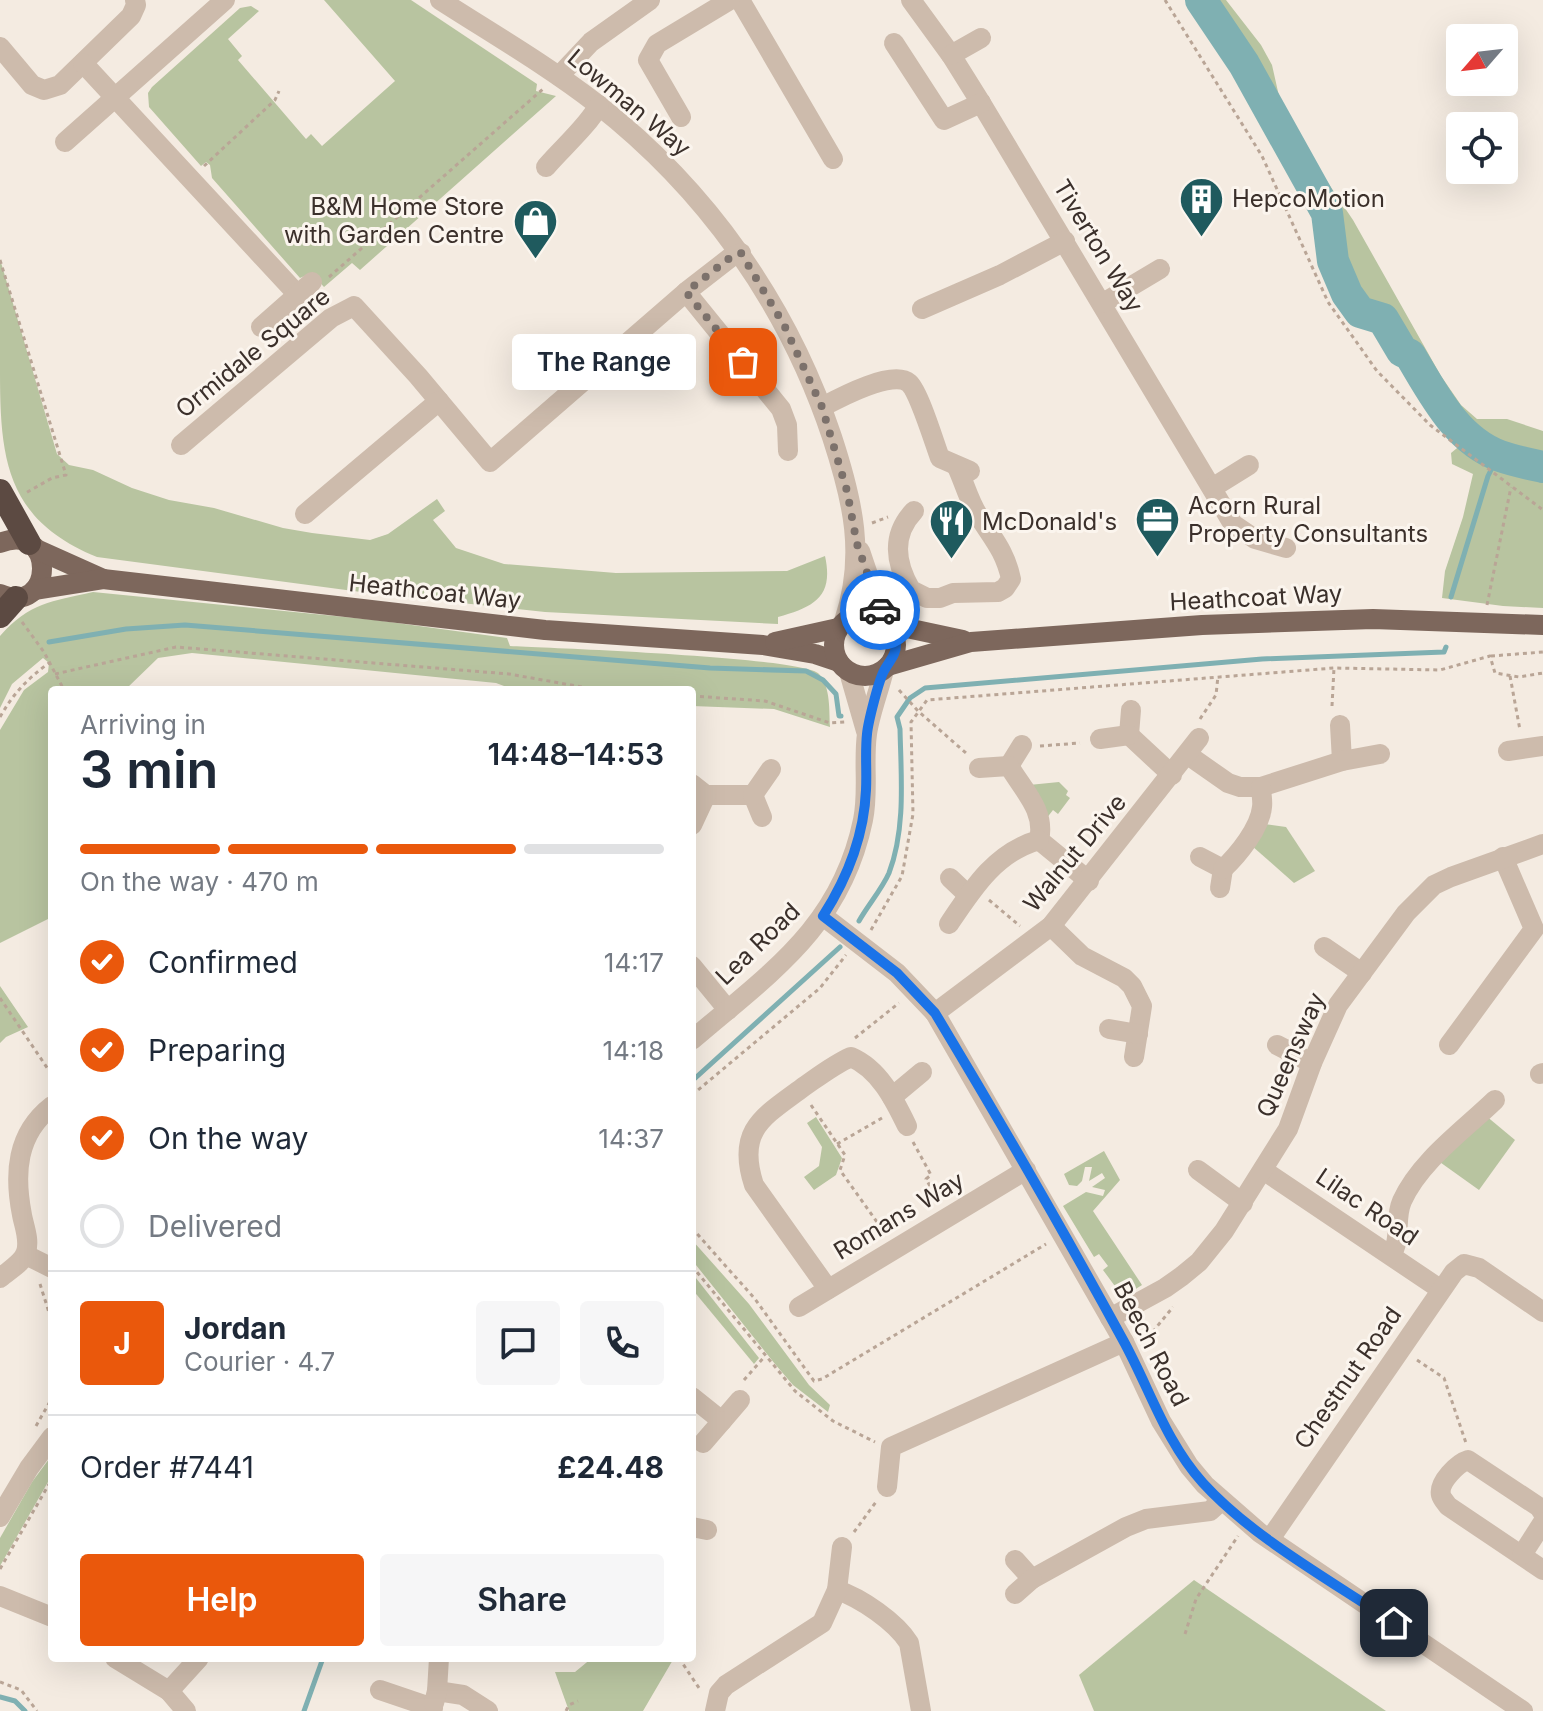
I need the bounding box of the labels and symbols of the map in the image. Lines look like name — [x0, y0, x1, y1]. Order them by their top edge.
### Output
north arrow — [1446, 24, 1518, 96]
street label: Lowman Way — [562, 43, 697, 162]
street label: Tiverton Way — [1047, 174, 1149, 317]
building icon: HepcoMotion — [1177, 175, 1225, 238]
place label: HepcoMotion — [1232, 184, 1385, 213]
place label: B&M Home Store with Garden Centre — [284, 192, 504, 249]
shop icon: B&M Home Store with Garden Centre — [511, 197, 559, 260]
street label: Ormidale Square — [170, 282, 336, 424]
pin — [709, 328, 777, 396]
callout: The Range — [511, 334, 695, 390]
place label: Acorn Rural Property Consultants — [1188, 491, 1428, 548]
office icon: Acorn Rural Property Consultants — [1133, 496, 1181, 559]
restaurant icon: McDonald's — [927, 498, 975, 561]
place label: McDonald's — [982, 507, 1117, 536]
street label: Heathcoat Way — [347, 568, 523, 615]
courier — [840, 570, 920, 650]
street label: Heathcoat Way — [1169, 578, 1343, 617]
street label: Walnut Drive — [1017, 788, 1132, 917]
street label: Lea Road — [709, 896, 806, 991]
street label: Queensway — [1250, 988, 1331, 1122]
street label: Lilac Road — [1311, 1162, 1424, 1251]
street label: Romans Way — [828, 1165, 969, 1266]
street label: Beech Road — [1108, 1276, 1195, 1411]
street label: Chestnut Road — [1288, 1301, 1407, 1454]
pin — [1360, 1589, 1428, 1657]

